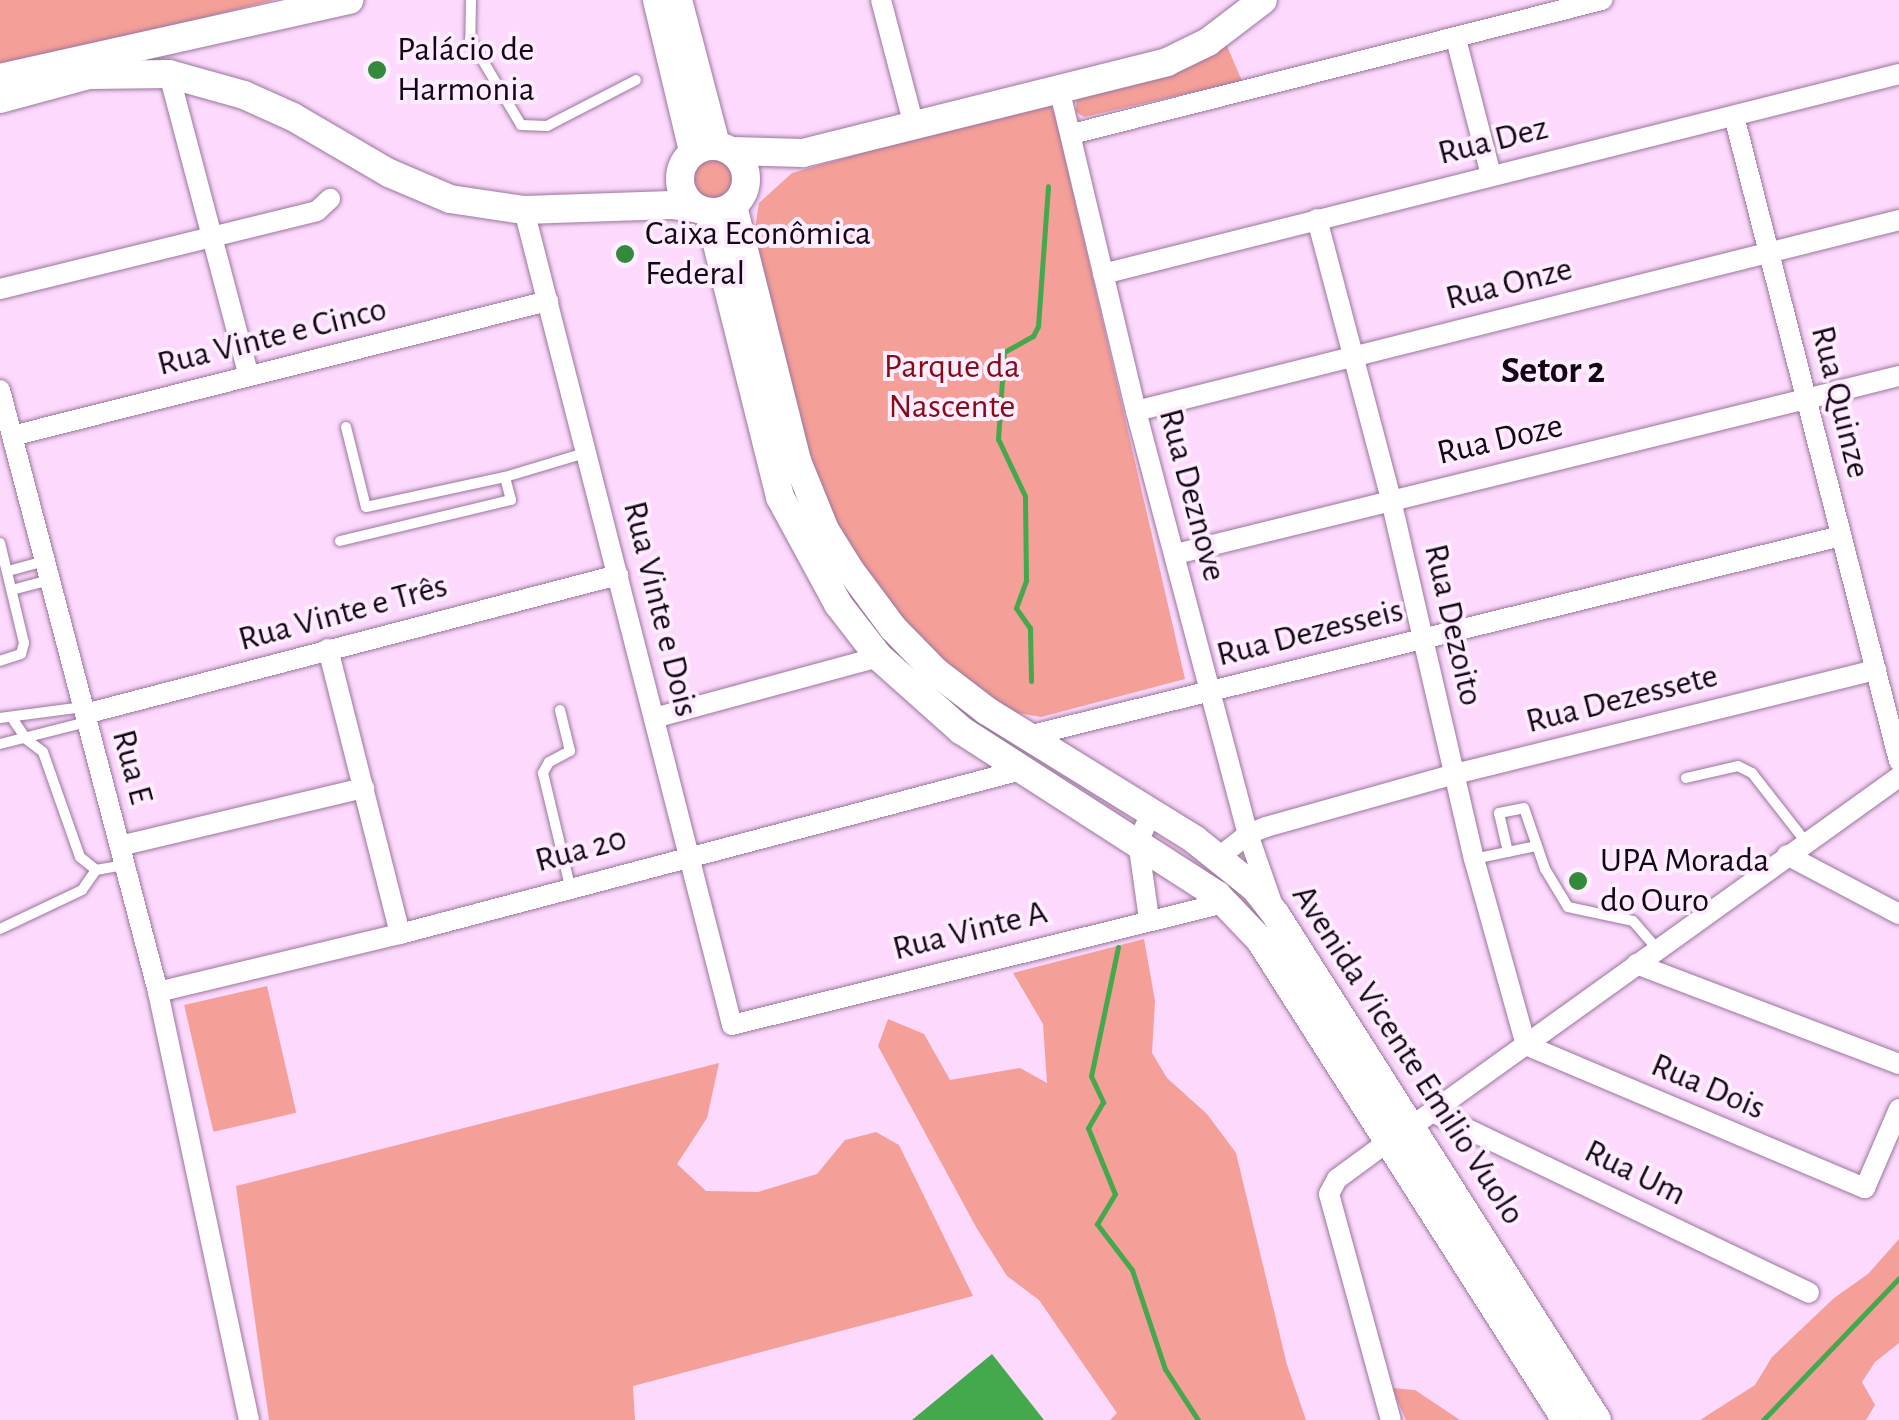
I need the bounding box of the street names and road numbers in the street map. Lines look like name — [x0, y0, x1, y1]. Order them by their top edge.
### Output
street label: Rua Dez — [1434, 107, 1552, 175]
street label: Rua Onze — [1441, 248, 1577, 320]
street label: Rua Vinte e Cinco — [153, 288, 391, 386]
street label: Rua Quinze — [1801, 322, 1879, 482]
street label: Rua Deznove — [1149, 404, 1235, 586]
street label: Rua Doze — [1433, 405, 1567, 475]
street label: Rua Vinte e Dois — [613, 497, 707, 721]
street label: Rua Dezoito — [1414, 540, 1492, 710]
street label: Rua Vinte e Três — [234, 565, 452, 661]
street label: Rua Dezesseis — [1212, 590, 1408, 676]
street label: Rua Dezessete — [1522, 655, 1722, 743]
street label: Rua E — [102, 725, 162, 809]
street label: Rua 20 — [531, 818, 631, 882]
street label: Avenida Vicente Emilio Vuolo — [1282, 877, 1534, 1233]
street label: Rua Vinte A — [888, 892, 1052, 970]
street label: Rua Dois — [1645, 1044, 1771, 1130]
street label: Rua Um — [1577, 1131, 1693, 1215]

